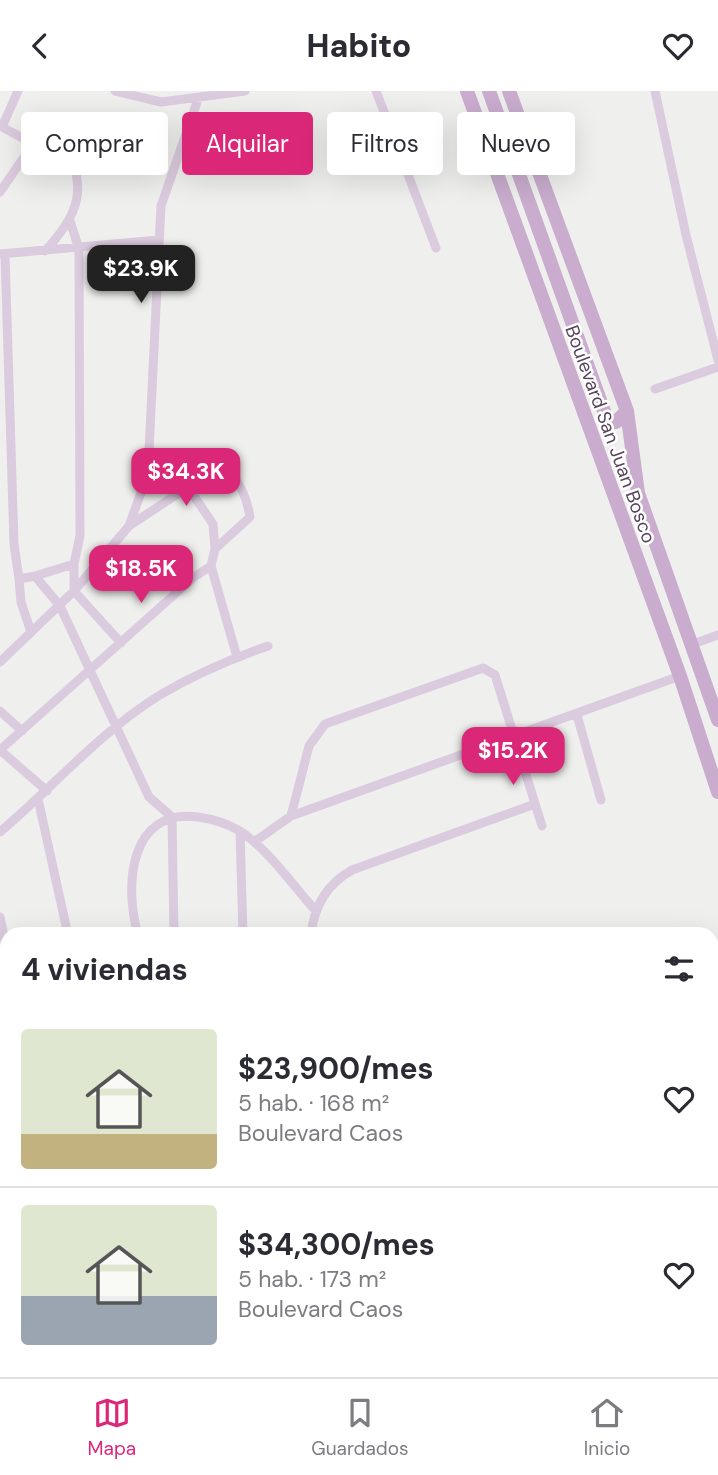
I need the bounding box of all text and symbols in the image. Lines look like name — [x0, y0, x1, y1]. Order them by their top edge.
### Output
text: Habito — [307, 25, 411, 67]
icon: back — [21, 27, 59, 65]
icon: heart — [659, 27, 697, 65]
chip: Comprar — [21, 112, 168, 175]
chip: Alquilar — [182, 112, 313, 175]
chip: Filtros — [327, 112, 443, 175]
chip: Nuevo — [457, 112, 575, 175]
pin: $23.9K — [84, 245, 198, 305]
text: $23.9K — [103, 253, 179, 283]
street label: Boulevard San Juan Bosco — [559, 322, 662, 547]
pin: $34.3K — [129, 449, 243, 508]
text: $34.3K — [147, 456, 225, 486]
pin: $18.5K — [84, 545, 198, 605]
text: $18.5K — [105, 553, 177, 583]
pin: $15.2K — [456, 727, 570, 787]
text: $15.2K — [478, 735, 548, 765]
text: 4 viviendas — [21, 950, 188, 989]
icon: filters — [660, 950, 698, 988]
text: $23,900/mes — [238, 1049, 433, 1088]
icon: home — [77, 1057, 161, 1141]
icon: heart — [660, 1080, 698, 1118]
text: 5 hab. · 168 m² — [238, 1088, 389, 1118]
text: Boulevard Caos — [238, 1118, 403, 1148]
text: $34,300/mes — [238, 1225, 435, 1264]
icon: home — [77, 1233, 161, 1317]
icon: heart — [660, 1256, 698, 1294]
text: 5 hab. · 173 m² — [238, 1264, 386, 1294]
text: Boulevard Caos — [238, 1294, 403, 1324]
tab: Mapa — [88, 1394, 136, 1461]
tab: Guardados — [311, 1394, 409, 1461]
tab: Inicio — [584, 1394, 630, 1461]

